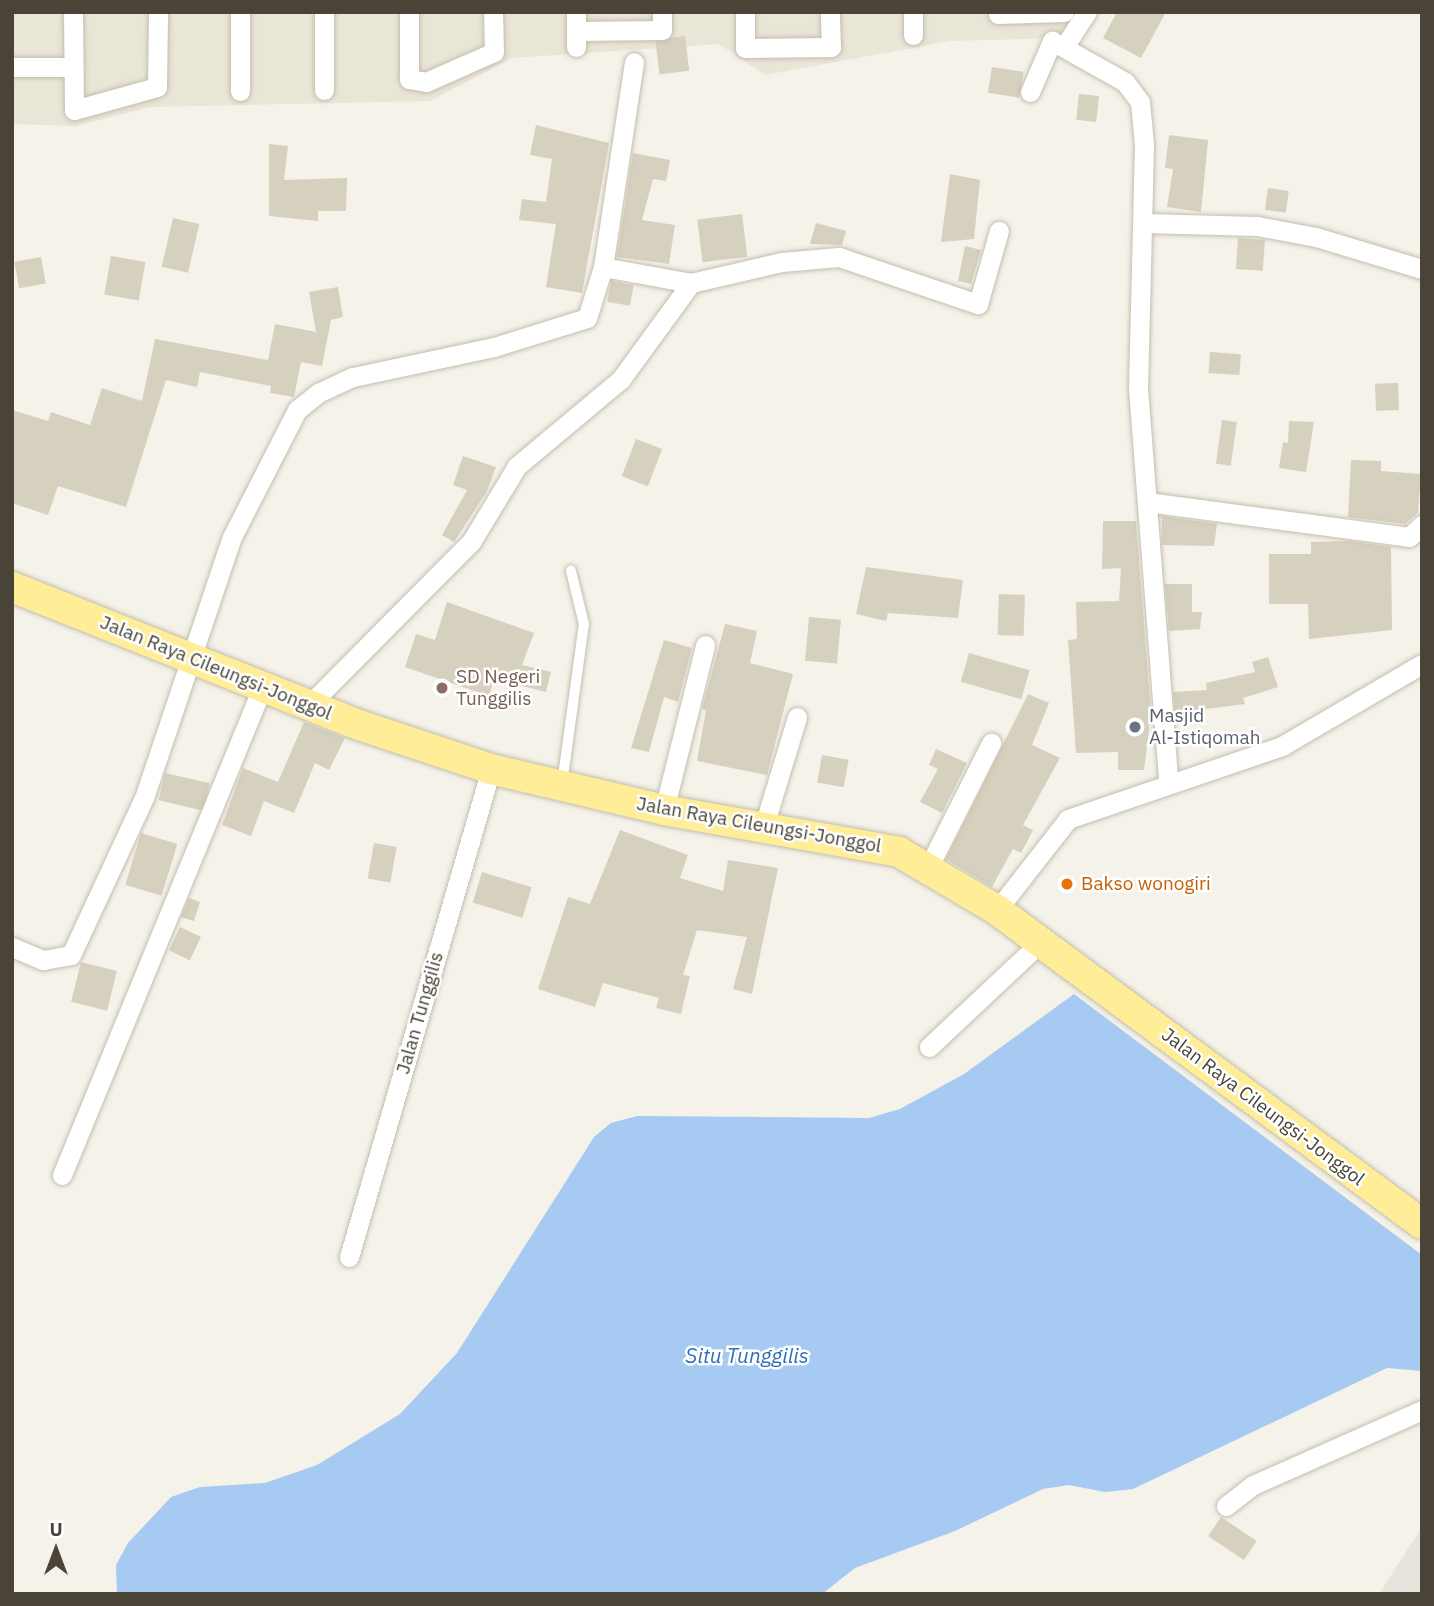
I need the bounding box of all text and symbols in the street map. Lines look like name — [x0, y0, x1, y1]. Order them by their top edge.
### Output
street label: Jalan Raya Cileungsi-Jonggol — [97, 611, 335, 725]
place label: SD Negeri Tunggilis — [456, 666, 540, 710]
marker: SD Negeri Tunggilis — [434, 680, 450, 696]
place label: Masjid Al-Istiqomah — [1149, 705, 1260, 749]
marker: Masjid Al-Istiqomah — [1127, 719, 1143, 735]
street label: Jalan Raya Cileungsi-Jonggol — [635, 792, 883, 858]
place label: Bakso wonogiri — [1081, 873, 1211, 895]
marker: Bakso wonogiri — [1059, 876, 1075, 892]
street label: Jalan Tunggilis — [392, 949, 448, 1077]
street label: Jalan Raya Cileungsi-Jonggol — [1157, 1023, 1369, 1191]
water label: Situ Tunggilis — [685, 1342, 809, 1368]
north arrow — [21, 1515, 91, 1585]
text: U — [49, 1517, 63, 1541]

